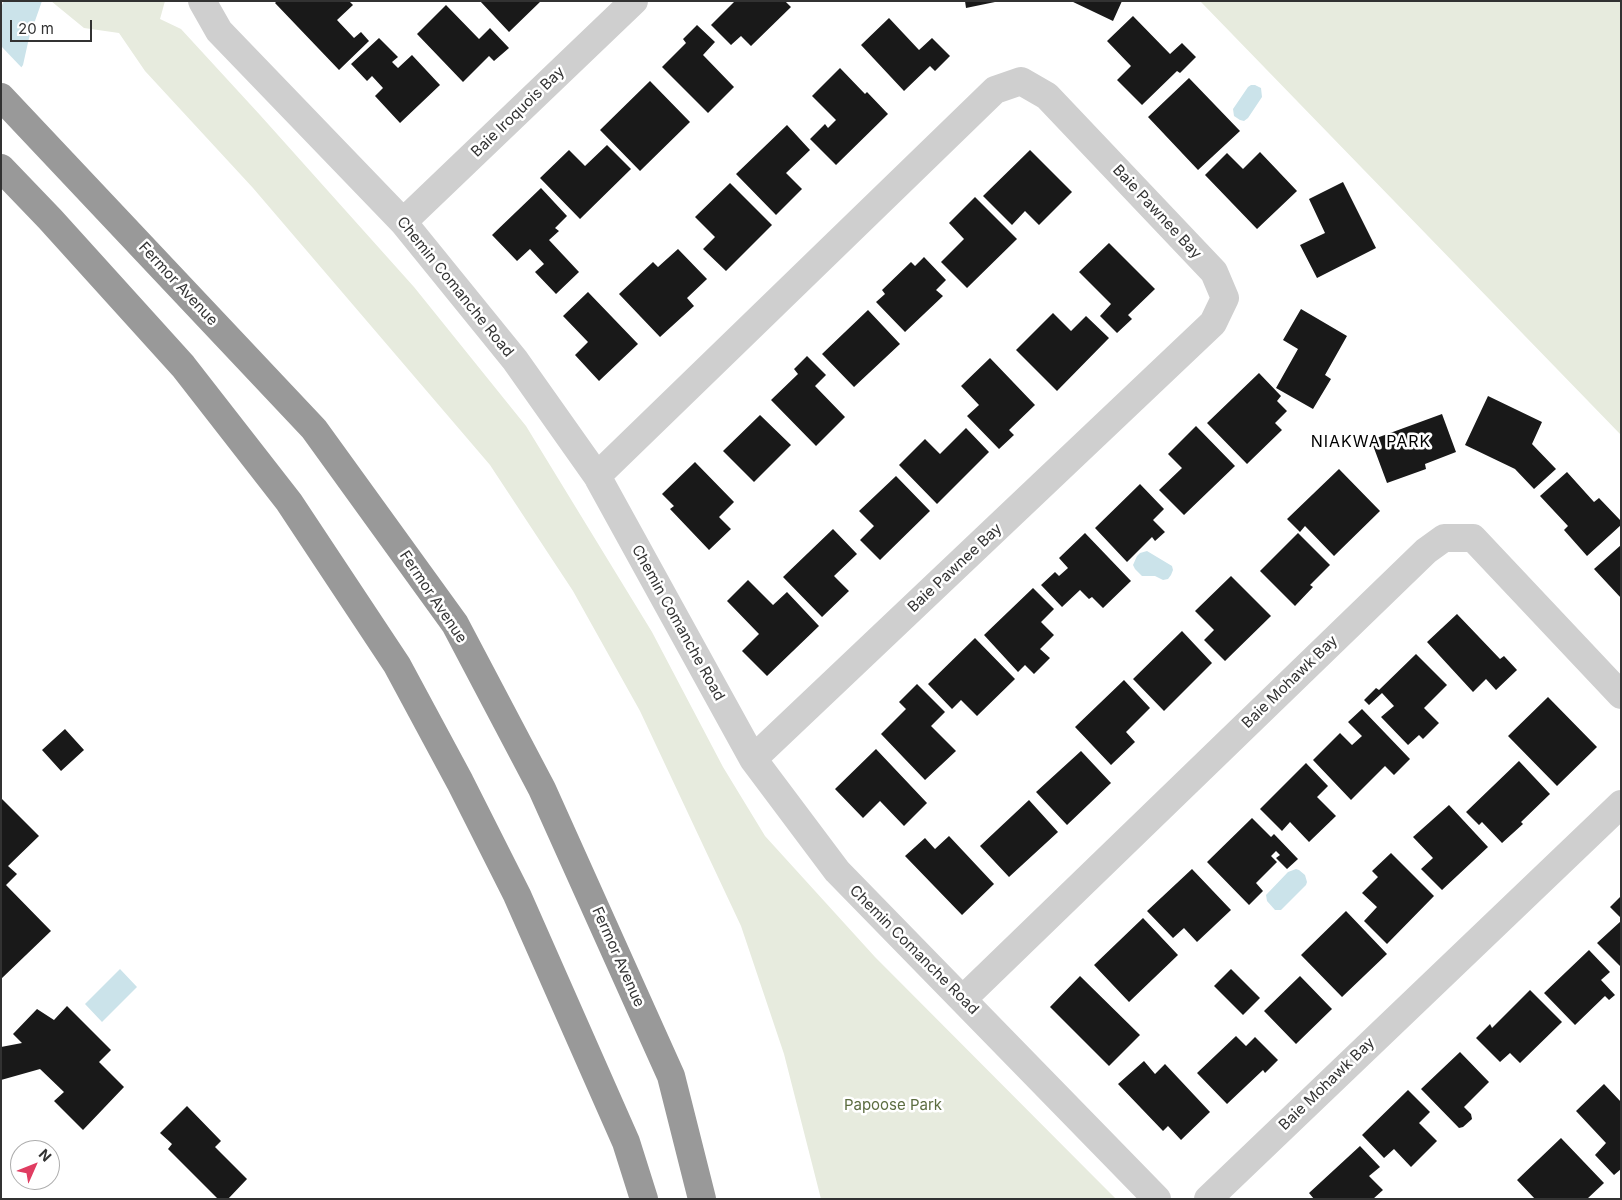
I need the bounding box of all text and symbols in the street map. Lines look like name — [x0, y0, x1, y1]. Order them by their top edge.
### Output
scale bar — [12, 10, 95, 42]
text: 20 m — [18, 19, 54, 38]
street label: Baie Iroquois Bay — [468, 63, 568, 161]
street label: Baie Pawnee Bay — [1109, 161, 1205, 263]
street label: Chemin Comanche Road — [393, 213, 517, 361]
street label: Fermor Avenue — [135, 239, 221, 329]
district label: NIAKWA PARK — [1309, 432, 1433, 452]
street label: Baie Pawnee Bay — [904, 520, 1006, 616]
street label: Chemin Comanche Road — [628, 542, 728, 704]
street label: Fermor Avenue — [395, 547, 471, 647]
street label: Baie Mohawk Bay — [1238, 632, 1342, 732]
street label: Chemin Comanche Road — [846, 882, 982, 1018]
street label: Fermor Avenue — [588, 904, 648, 1010]
street label: Baie Mohawk Bay — [1275, 1034, 1379, 1134]
park label: Papoose Park — [844, 1096, 942, 1114]
north arrow — [10, 1140, 60, 1190]
text: N — [36, 1145, 55, 1165]

